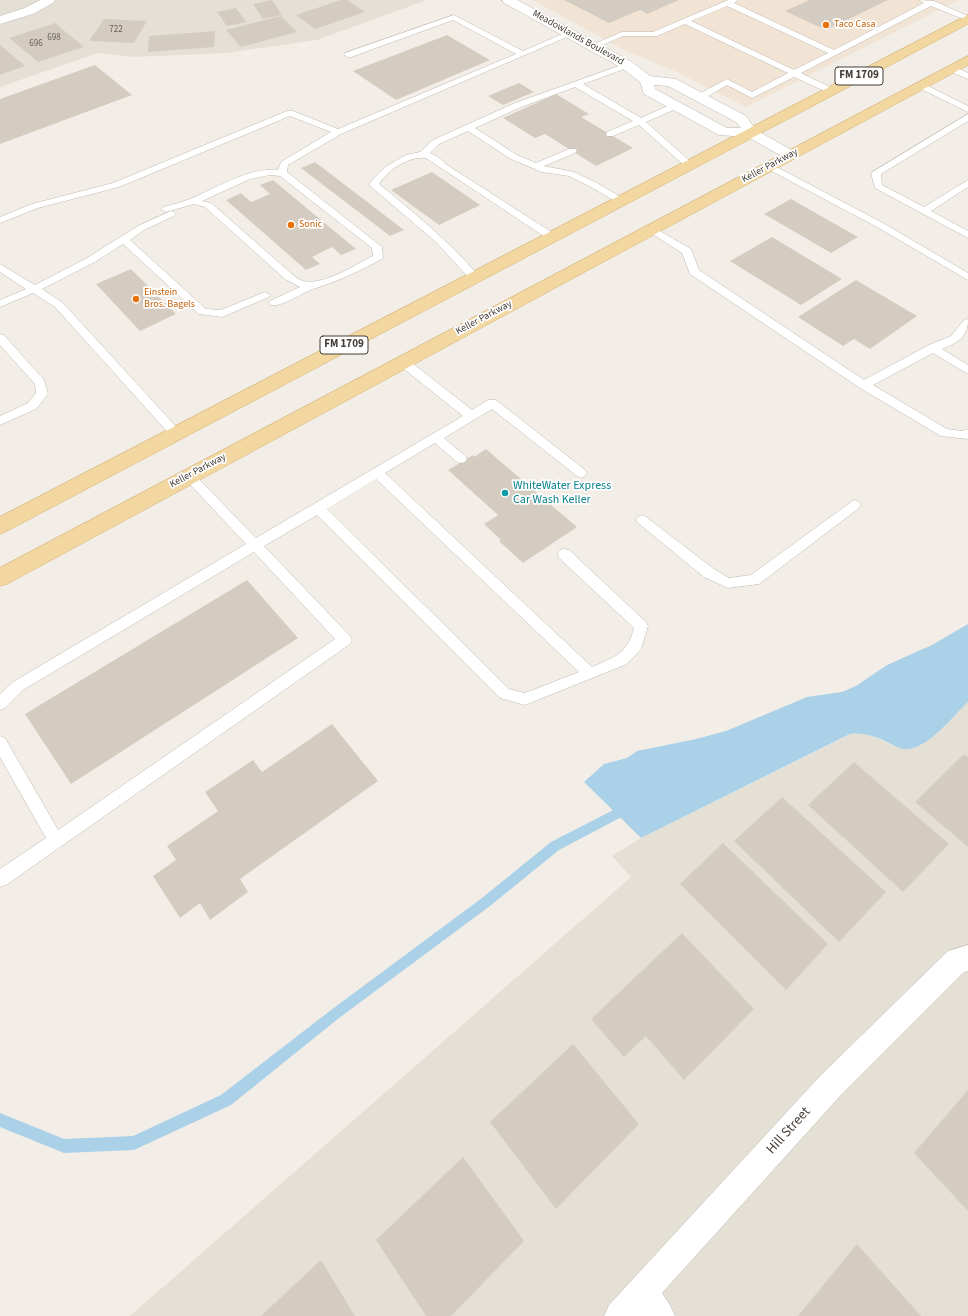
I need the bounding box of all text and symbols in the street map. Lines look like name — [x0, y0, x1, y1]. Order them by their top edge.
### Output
street label: Meadowlands Boulevard — [530, 8, 626, 68]
place label: Taco Casa — [834, 19, 875, 31]
marker: Taco Casa — [821, 20, 831, 30]
house number: 722 — [109, 25, 123, 35]
house number: 698 — [47, 33, 61, 43]
house number: 696 — [29, 39, 43, 49]
road number: FM 1709 — [835, 67, 883, 85]
street label: Keller Parkway — [740, 146, 800, 186]
place label: Sonic — [299, 219, 322, 231]
marker: Sonic — [286, 220, 296, 230]
place label: Einstein Bros. Bagels — [144, 287, 195, 310]
marker: Einstein Bros. Bagels — [131, 294, 141, 304]
street label: Keller Parkway — [454, 298, 514, 338]
road number: FM 1709 — [320, 336, 368, 354]
street label: Keller Parkway — [168, 451, 228, 491]
place label: WhiteWater Express Car Wash Keller — [513, 479, 611, 507]
marker: WhiteWater Express Car Wash Keller — [500, 488, 510, 498]
street label: Hill Street — [763, 1104, 815, 1158]

